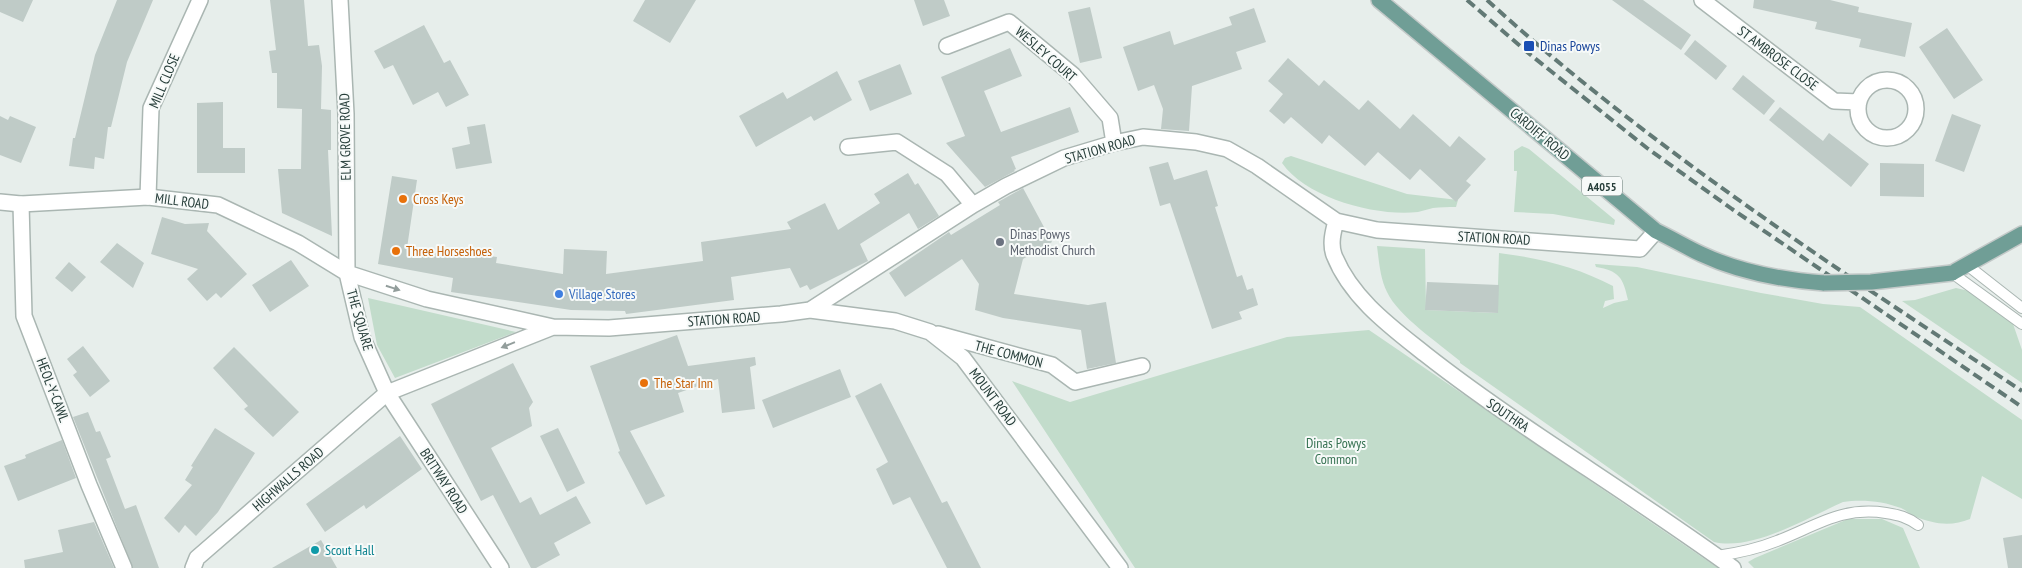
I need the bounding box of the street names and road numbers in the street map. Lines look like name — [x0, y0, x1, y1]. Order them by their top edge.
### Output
street label: WESLEY COURT — [1012, 22, 1081, 86]
street label: ST AMBROSE CLOSE — [1734, 22, 1822, 94]
street label: MILL CLOSE — [145, 51, 183, 111]
street label: ELM GROVE ROAD — [335, 93, 355, 181]
street label: CARDIFF ROAD — [1507, 104, 1573, 164]
street label: STATION ROAD — [1063, 130, 1137, 168]
road number: A4055 — [1582, 177, 1622, 196]
street label: MILL ROAD — [154, 189, 210, 213]
street label: STATION ROAD — [1457, 227, 1531, 249]
street label: THE SQUARE — [343, 287, 377, 353]
street label: STATION ROAD — [687, 307, 761, 331]
street label: THE COMMON — [973, 336, 1045, 372]
street label: HEOL-Y-CAWL — [33, 355, 74, 425]
street label: MOUNT ROAD — [965, 364, 1021, 430]
street label: SOUTHRA — [1483, 394, 1533, 436]
street label: HIGHWALLS ROAD — [248, 443, 328, 515]
street label: BRITWAY ROAD — [416, 445, 472, 517]

